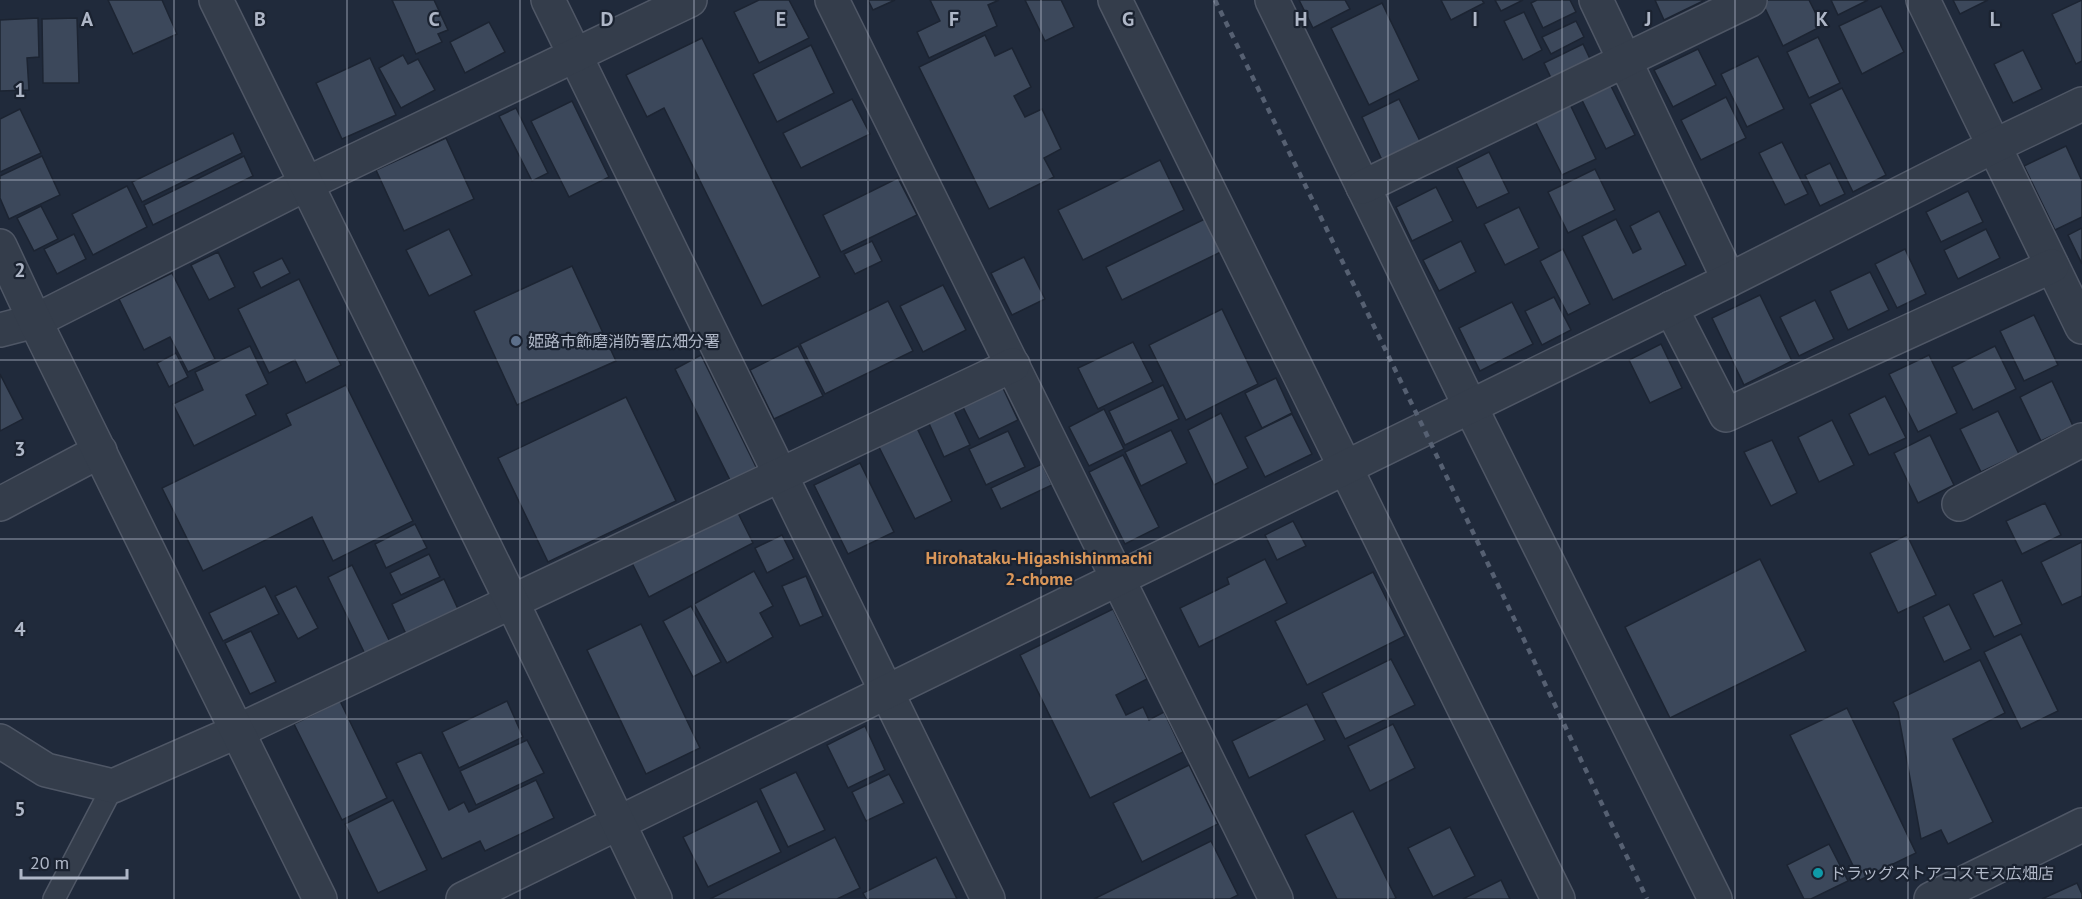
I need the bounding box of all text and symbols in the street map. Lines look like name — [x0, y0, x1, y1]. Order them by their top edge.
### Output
text: A — [81, 6, 94, 32]
text: B — [254, 6, 266, 32]
text: C — [428, 6, 440, 32]
text: D — [601, 6, 614, 32]
text: E — [776, 6, 786, 32]
text: F — [949, 6, 959, 32]
text: G — [1122, 6, 1134, 32]
text: H — [1294, 6, 1308, 32]
text: I — [1472, 6, 1478, 32]
text: J — [1644, 6, 1651, 32]
text: K — [1816, 6, 1829, 32]
text: L — [1990, 6, 2001, 32]
text: 1 — [14, 77, 26, 103]
text: 2 — [14, 257, 26, 283]
place label: 姫路市飾磨消防署広畑分署 — [528, 331, 720, 351]
marker: 姫路市飾磨消防署広畑分署 — [509, 334, 523, 348]
text: 3 — [14, 436, 26, 462]
district label: Hirohataku-Higashishinmachi 2-chome — [926, 546, 1152, 590]
text: 4 — [14, 616, 26, 642]
text: 5 — [14, 796, 26, 822]
scale bar — [21, 842, 128, 880]
text: 20 m — [30, 851, 69, 874]
place label: ドラッグストアコスモス広畑店 — [1830, 863, 2054, 883]
marker: ドラッグストアコスモス広畑店 — [1811, 866, 1825, 880]

